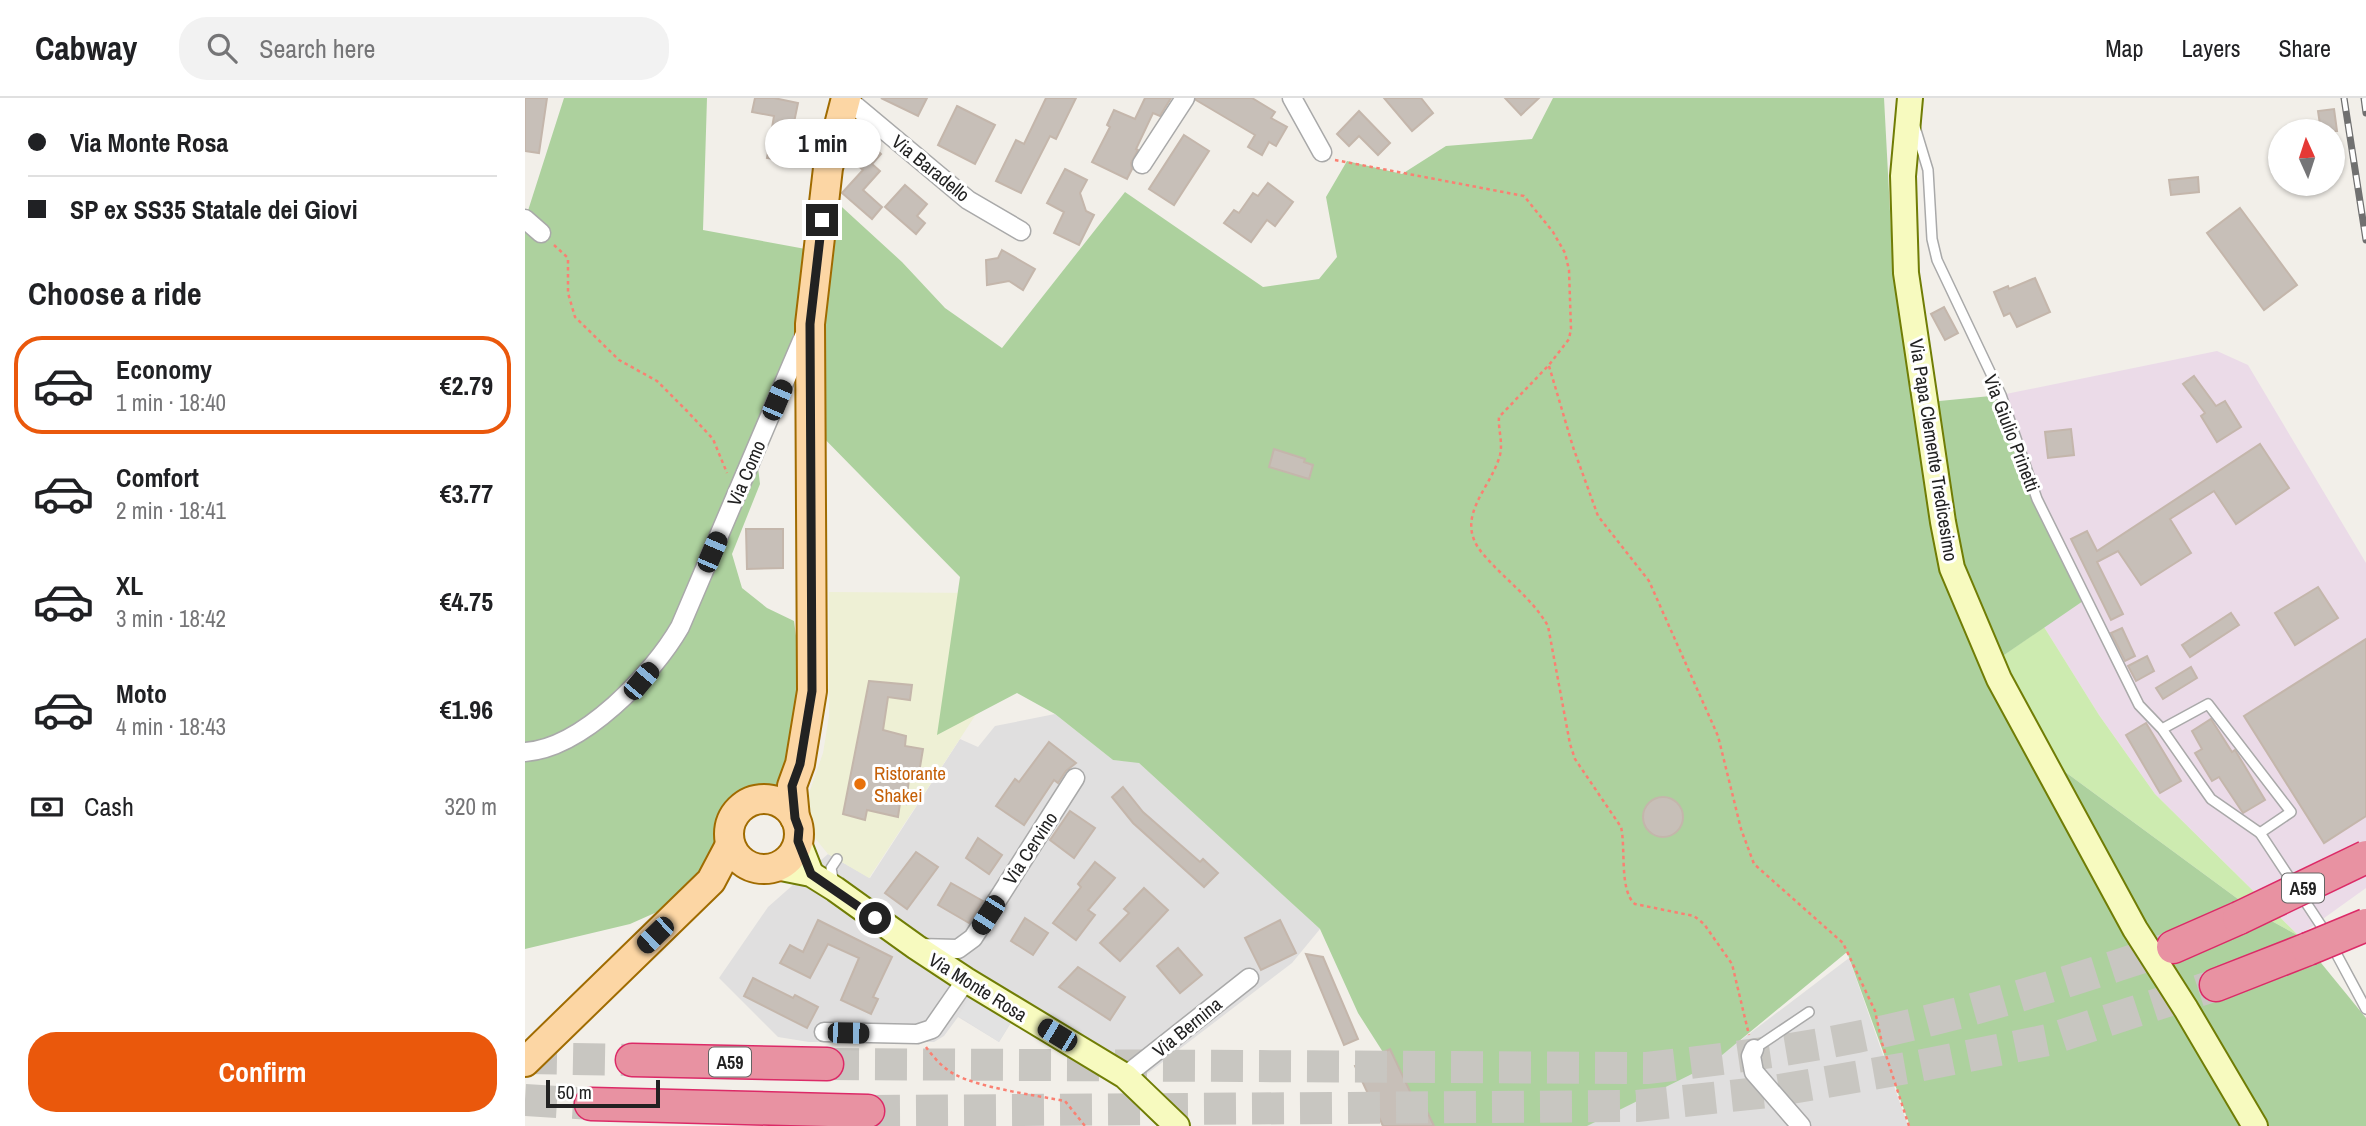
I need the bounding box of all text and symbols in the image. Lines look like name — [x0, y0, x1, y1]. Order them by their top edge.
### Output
search box — [179, 17, 669, 80]
text: Cabway — [35, 26, 137, 70]
icon: search — [203, 29, 241, 67]
text: Search here — [259, 31, 375, 66]
text: Map — [2105, 32, 2143, 64]
text: Layers — [2181, 32, 2240, 64]
text: Share — [2278, 32, 2331, 64]
callout: 1 min — [764, 118, 880, 167]
north arrow — [2268, 119, 2345, 196]
map controls — [2268, 119, 2345, 196]
text: Via Monte Rosa — [70, 125, 228, 160]
text: 1 min — [798, 128, 848, 159]
street label: Via Baradello — [887, 129, 975, 207]
text: SP ex SS35 Statale dei Giovi — [70, 192, 358, 227]
route end — [806, 204, 838, 236]
text: Choose a ride — [28, 272, 202, 315]
street label: Via Papa Clemente Tredicesimo — [1904, 337, 1964, 563]
text: Economy — [116, 352, 212, 387]
icon: car — [32, 354, 95, 417]
text: €2.79 — [440, 368, 493, 403]
street label: Via Giulio Prinetti — [1978, 371, 2046, 495]
car — [760, 377, 795, 423]
text: 1 min · 18:40 — [116, 387, 226, 418]
street label: Via Como — [721, 436, 771, 510]
text: Comfort — [116, 460, 199, 495]
icon: car — [32, 462, 95, 525]
text: €3.77 — [440, 476, 493, 511]
text: 2 min · 18:41 — [116, 495, 226, 526]
car — [695, 529, 730, 575]
text: XL — [116, 568, 143, 603]
icon: car — [32, 570, 95, 633]
text: €4.75 — [440, 584, 493, 619]
text: 3 min · 18:42 — [116, 603, 226, 634]
car — [620, 658, 663, 704]
text: Moto — [116, 676, 167, 711]
icon: car — [32, 678, 95, 741]
text: €1.96 — [440, 692, 493, 727]
text: 4 min · 18:43 — [116, 711, 226, 742]
place label: Ristorante Shakei — [874, 760, 946, 808]
marker: Ristorante Shakei — [852, 776, 868, 792]
icon: cash — [28, 788, 66, 826]
text: Cash — [84, 789, 134, 824]
text: 320 m — [445, 791, 497, 822]
street label: Via Cervino — [997, 807, 1063, 889]
road number: A59 — [2282, 874, 2324, 902]
car — [968, 892, 1009, 938]
route start — [859, 902, 891, 934]
car — [633, 913, 678, 957]
street label: Via Monte Rosa — [924, 946, 1032, 1028]
street label: Via Bernina — [1147, 991, 1227, 1063]
car — [1034, 1015, 1081, 1055]
car — [827, 1022, 870, 1044]
button: Confirm — [28, 1032, 497, 1112]
road number: A59 — [709, 1048, 751, 1077]
scale bar — [546, 1077, 660, 1109]
text: 50 m — [557, 1079, 592, 1105]

